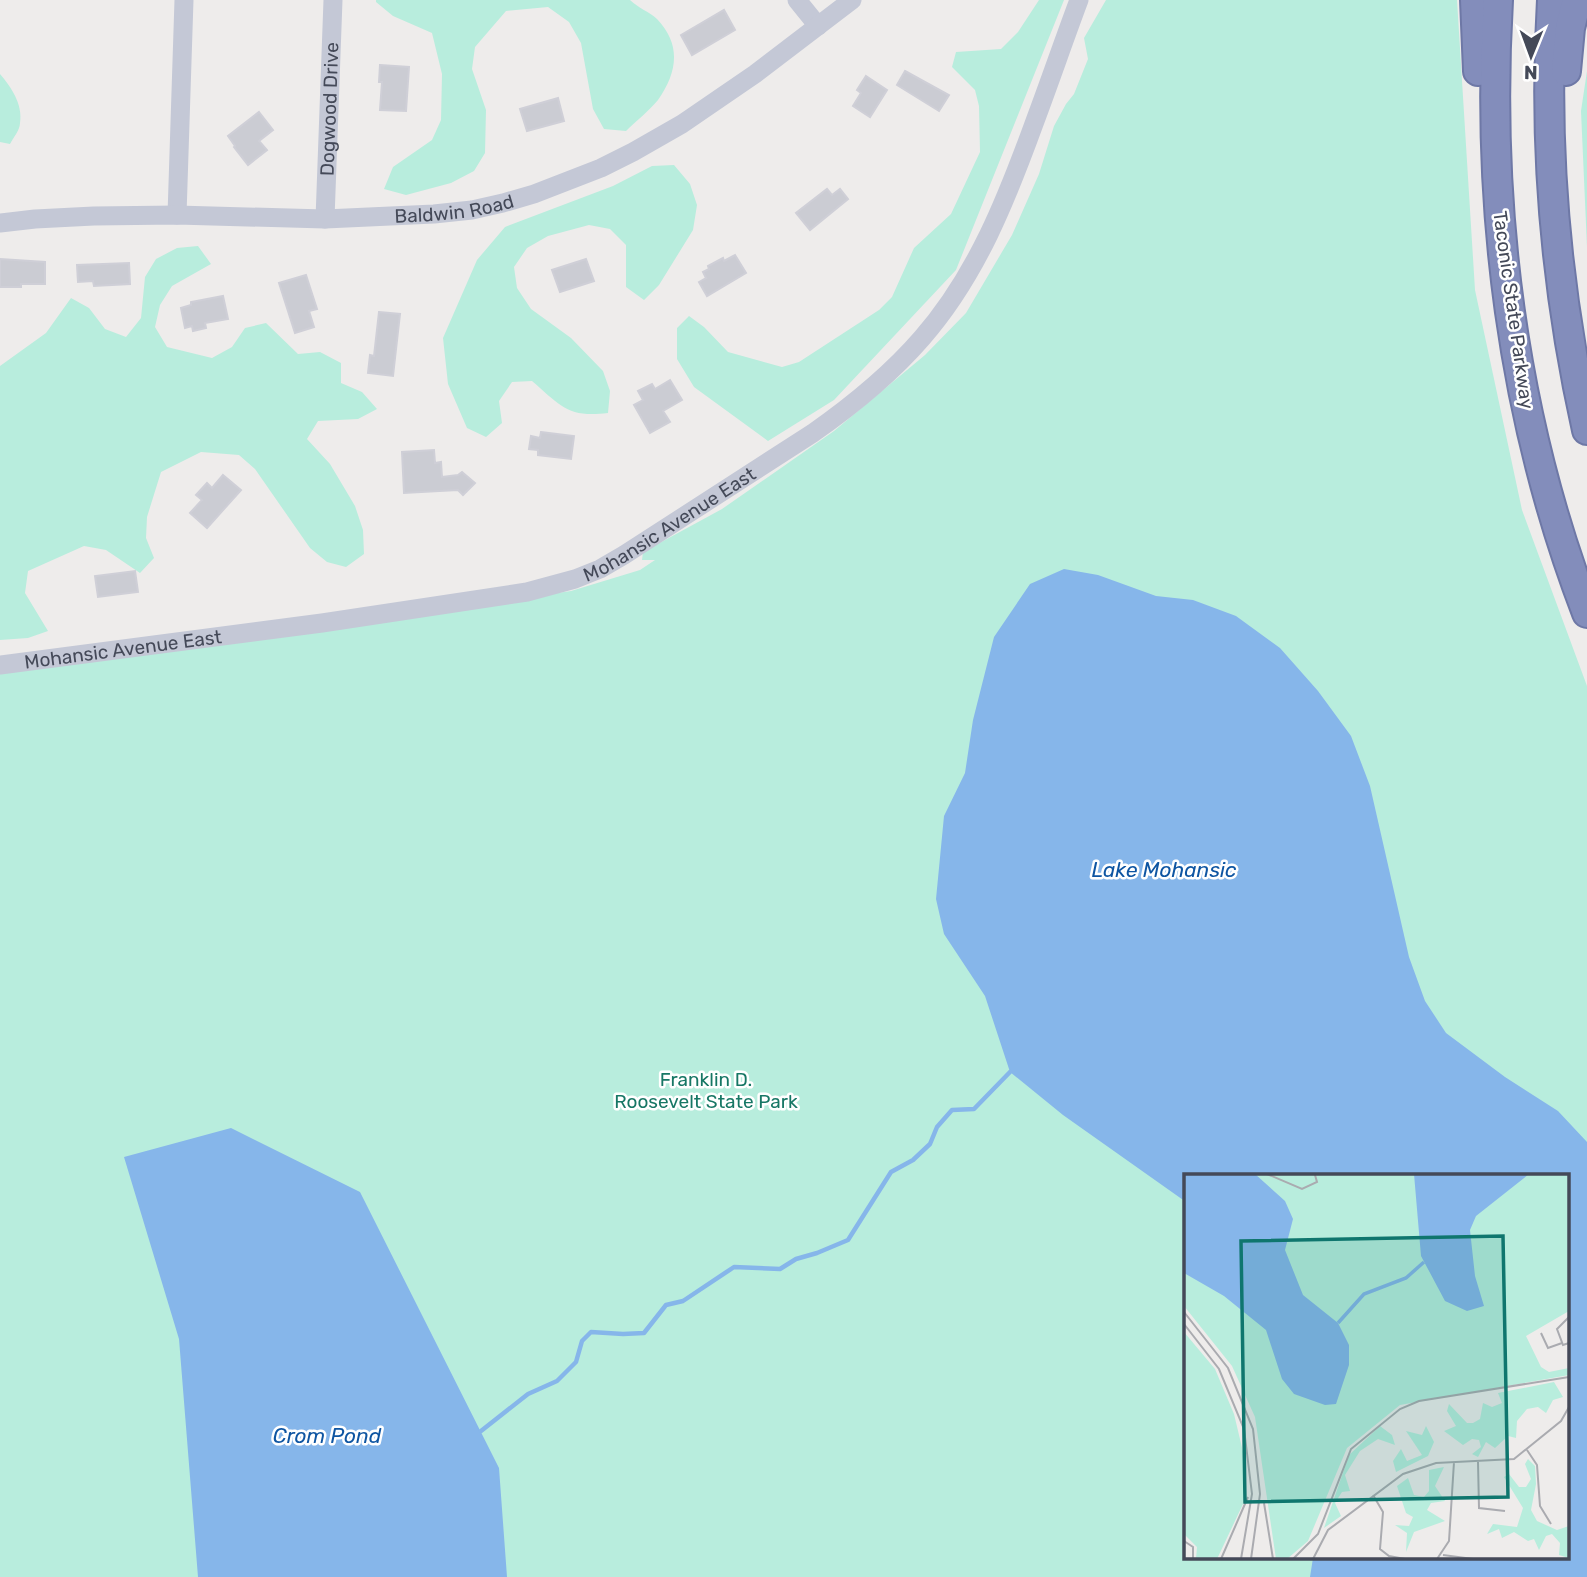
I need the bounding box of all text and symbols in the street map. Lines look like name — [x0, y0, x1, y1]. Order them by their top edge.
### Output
north arrow — [1496, 21, 1566, 91]
street label: Dogwood Drive — [316, 42, 343, 176]
text: N — [1524, 61, 1538, 84]
street label: Baldwin Road — [394, 189, 517, 228]
street label: Taconic State Parkway — [1488, 209, 1539, 411]
street label: Mohansic Avenue East — [580, 462, 760, 587]
street label: Mohansic Avenue East — [23, 625, 224, 674]
water label: Lake Mohansic — [1091, 857, 1237, 882]
park label: Franklin D. Roosevelt State Park — [614, 1068, 798, 1113]
inset map — [1184, 1174, 1570, 1560]
water label: Crom Pond — [273, 1423, 382, 1448]

